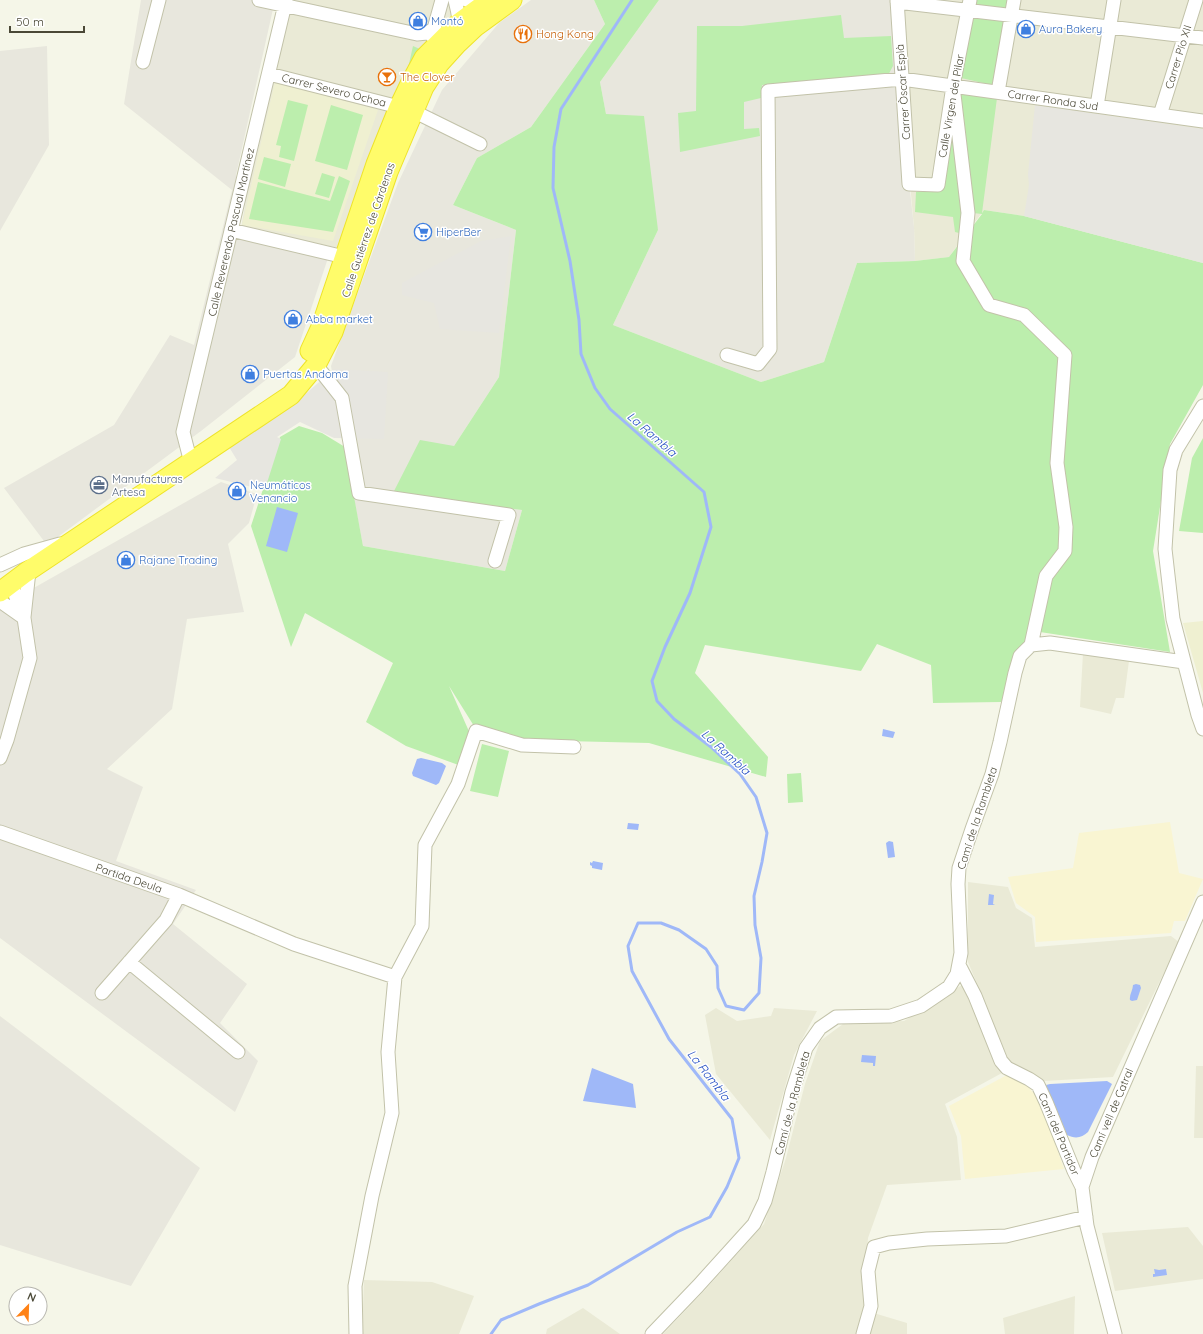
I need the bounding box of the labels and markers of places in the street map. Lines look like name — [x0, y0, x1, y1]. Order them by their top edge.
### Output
shop icon: Montó — [408, 11, 428, 31]
place label: Montó — [431, 14, 464, 28]
shop icon: Aura Bakery — [1016, 19, 1036, 39]
place label: Aura Bakery — [1039, 22, 1102, 36]
restaurant icon: Hong Kong — [513, 24, 533, 44]
place label: Hong Kong — [536, 27, 594, 41]
bar icon: The Clover — [377, 67, 397, 87]
place label: The Clover — [400, 70, 455, 84]
supermarket icon: HiperBer — [413, 222, 433, 242]
place label: HiperBer — [436, 225, 482, 239]
shop icon: Abba market — [283, 309, 303, 329]
place label: Abba market — [306, 312, 373, 326]
shop icon: Puertas Andoma — [240, 364, 260, 384]
place label: Puertas Andoma — [263, 367, 348, 381]
place label: Manufacturas Artesa — [112, 472, 183, 499]
office icon: Manufacturas Artesa — [89, 475, 109, 495]
place label: Neumáticos Venancio — [250, 478, 311, 505]
shop icon: Neumáticos Venancio — [227, 481, 247, 501]
shop icon: Rajane Trading — [116, 550, 136, 570]
place label: Rajane Trading — [139, 553, 217, 567]

